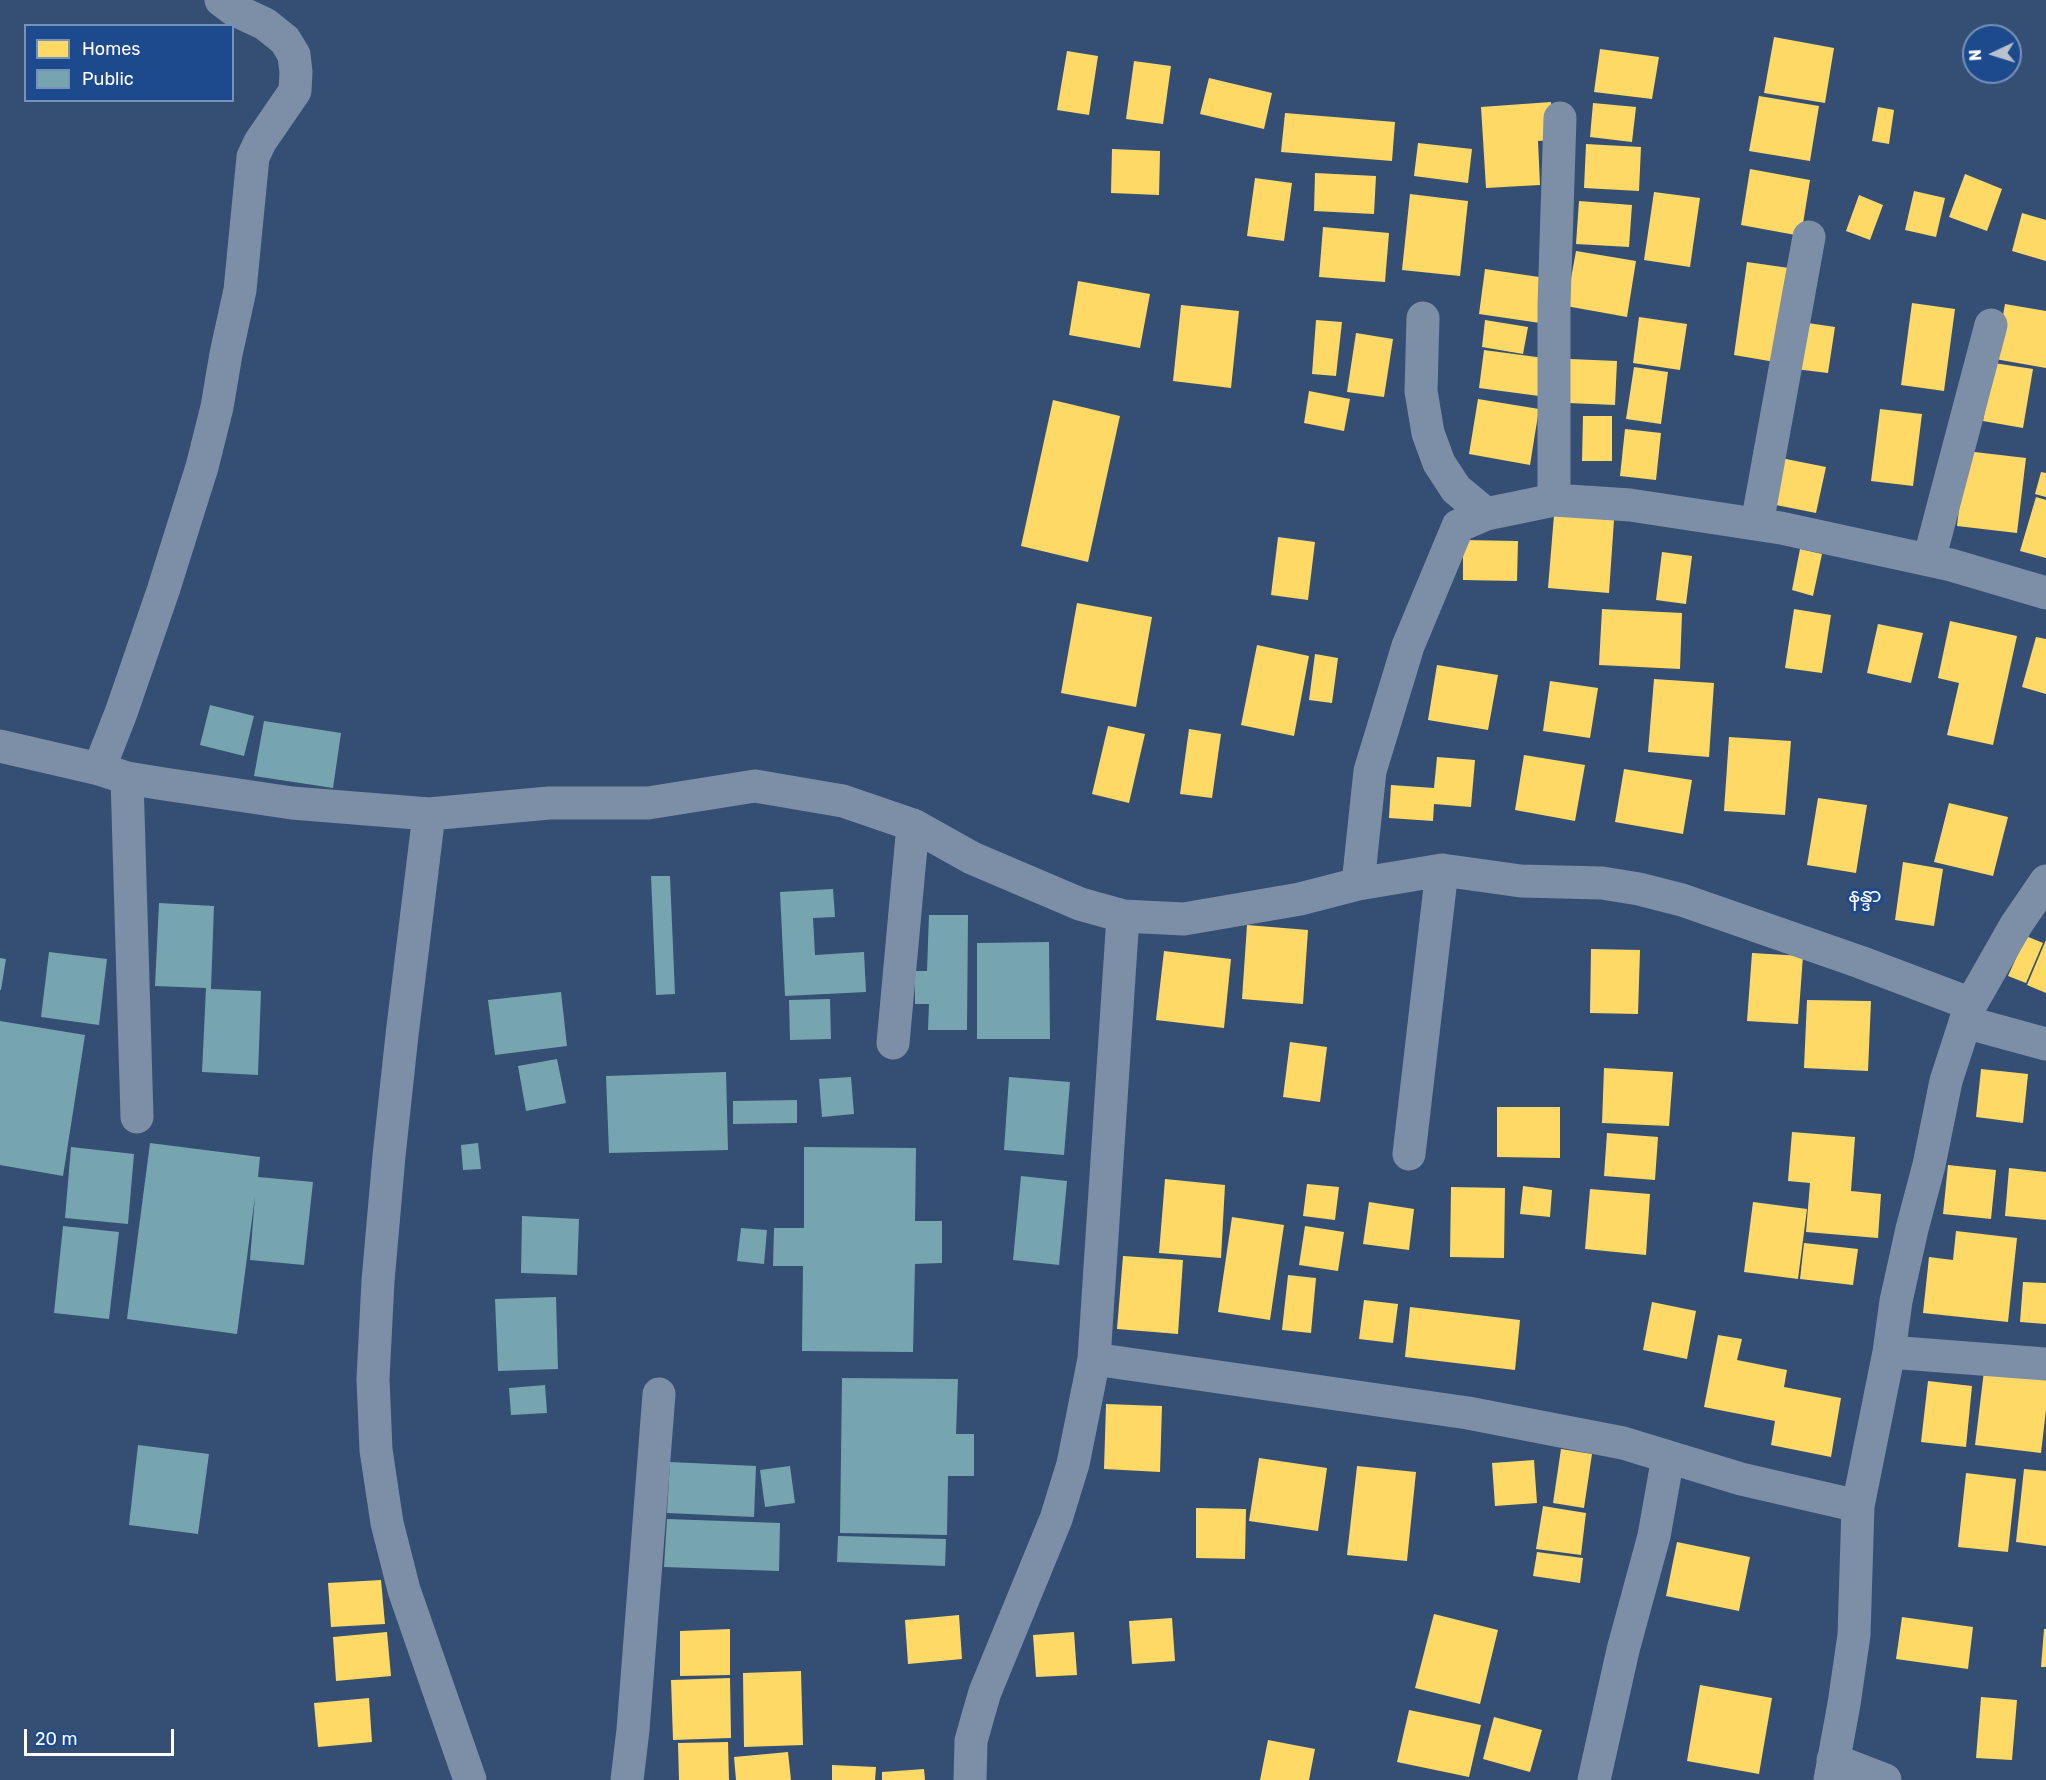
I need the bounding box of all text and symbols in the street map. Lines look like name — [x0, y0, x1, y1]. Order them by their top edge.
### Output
legend — [24, 24, 234, 102]
north arrow — [1962, 24, 2022, 84]
text: Homes — [82, 38, 140, 60]
text: N — [1966, 49, 1985, 62]
text: Public — [82, 68, 134, 90]
district label: နန္ဒာ — [1848, 884, 1882, 908]
scale bar — [27, 1717, 177, 1755]
text: 20 m — [35, 1728, 77, 1750]

